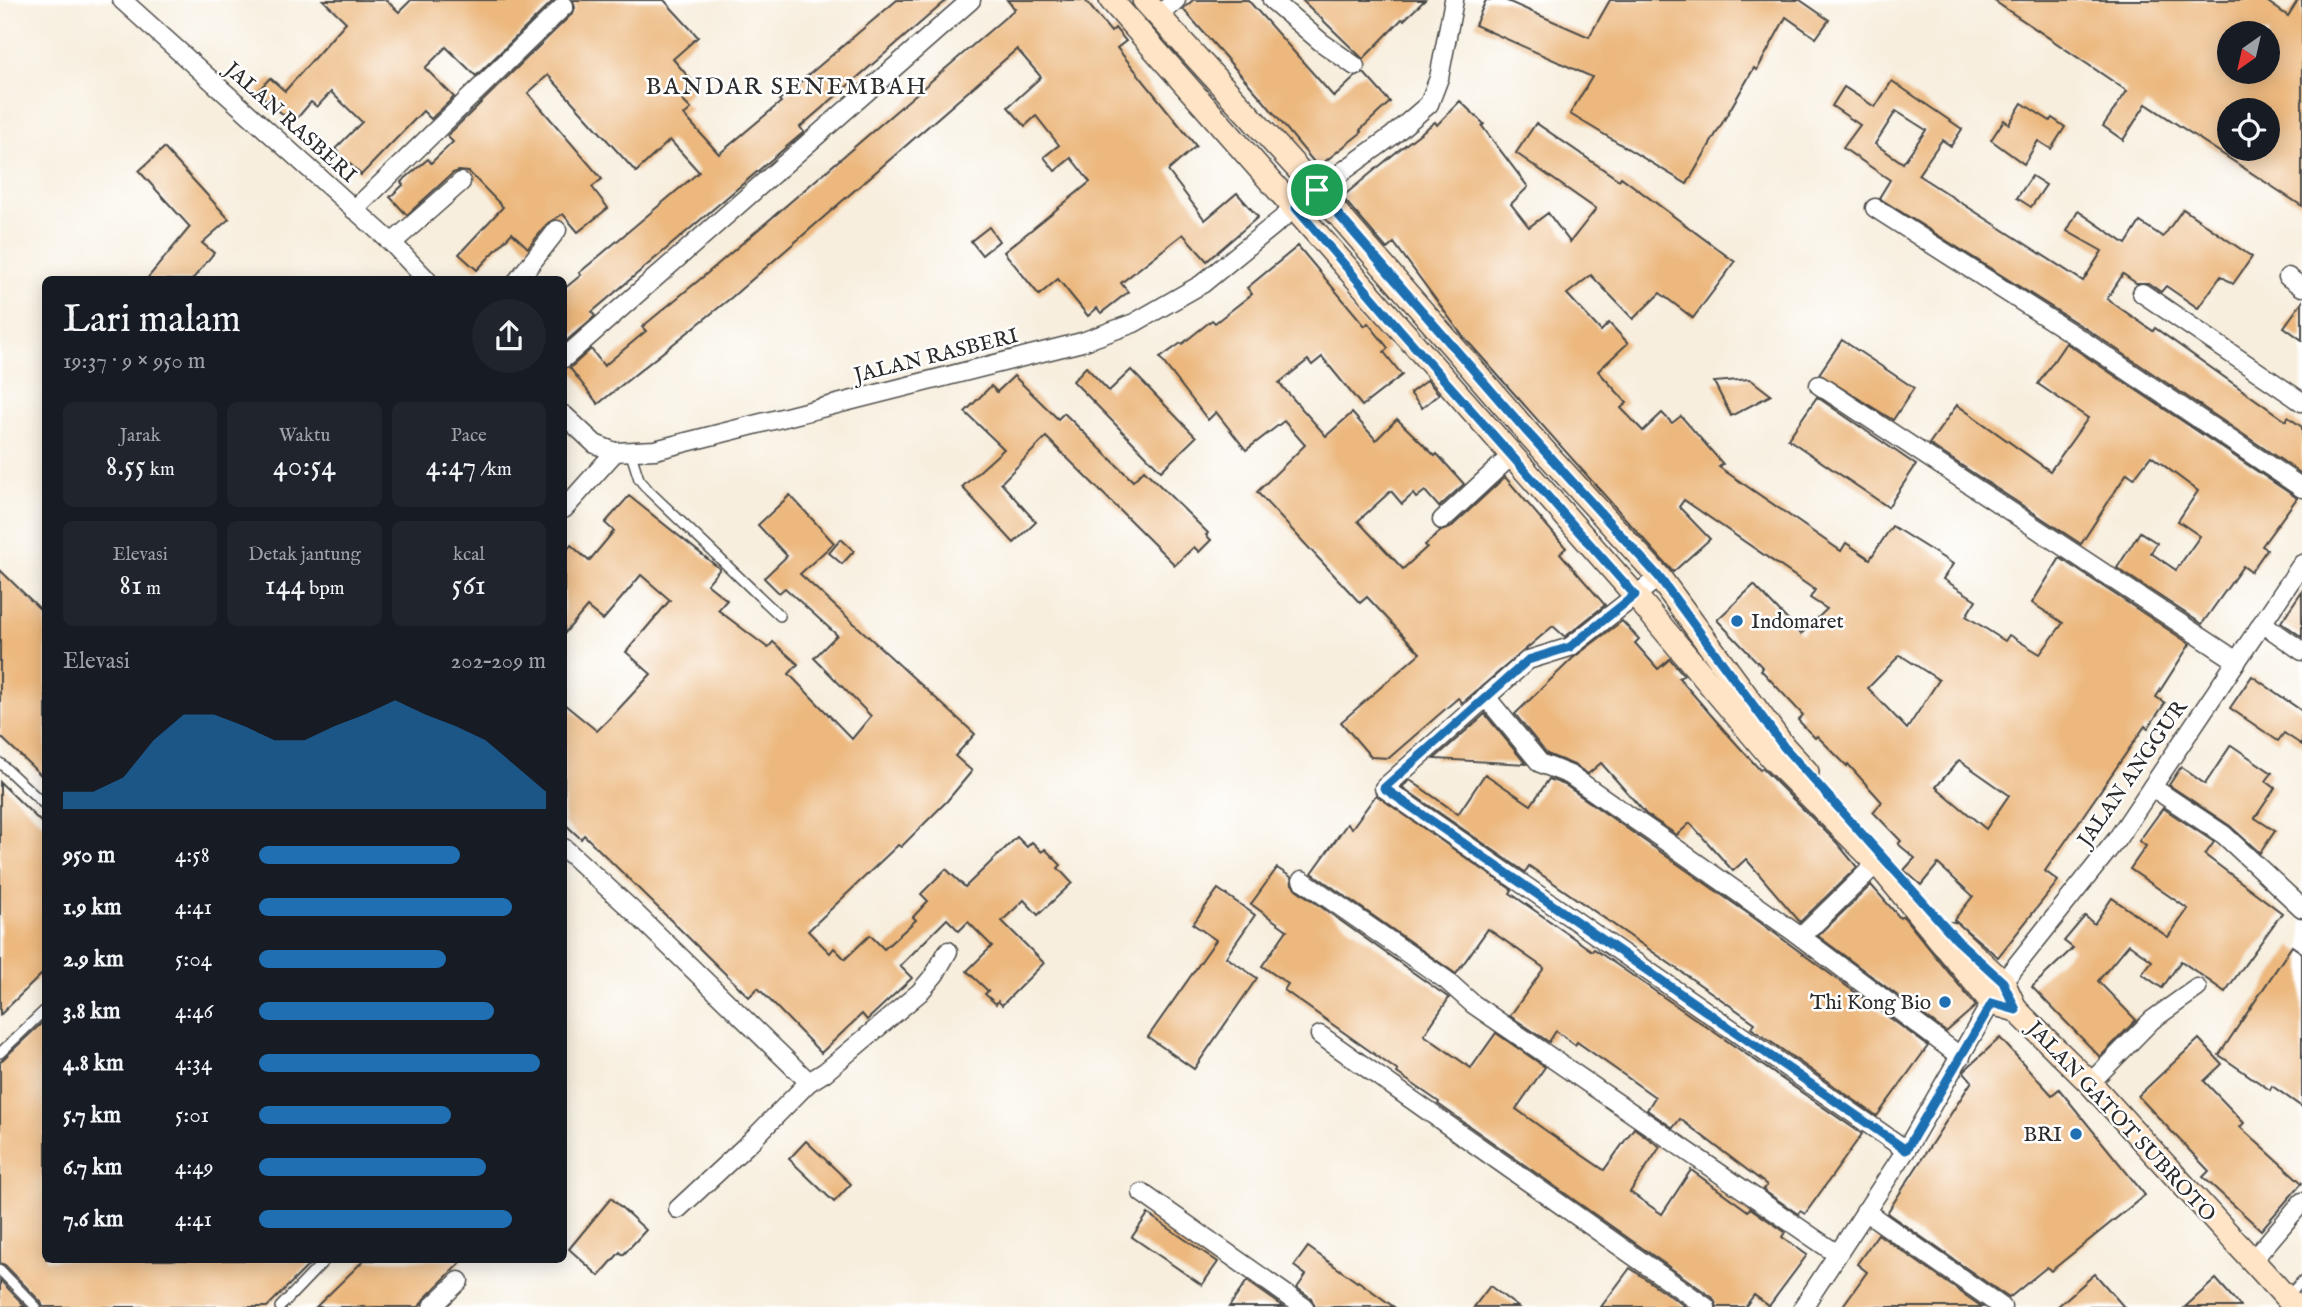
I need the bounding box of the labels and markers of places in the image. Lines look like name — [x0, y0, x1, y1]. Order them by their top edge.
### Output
pin — [1287, 160, 1347, 220]
place label: Indomaret — [1751, 609, 1844, 636]
marker: Indomaret — [1729, 613, 1745, 629]
place label: Thi Kong Bio — [1810, 990, 1931, 1017]
marker: Thi Kong Bio — [1937, 994, 1953, 1010]
place label: BRI — [2023, 1122, 2062, 1149]
marker: BRI — [2068, 1126, 2084, 1142]

